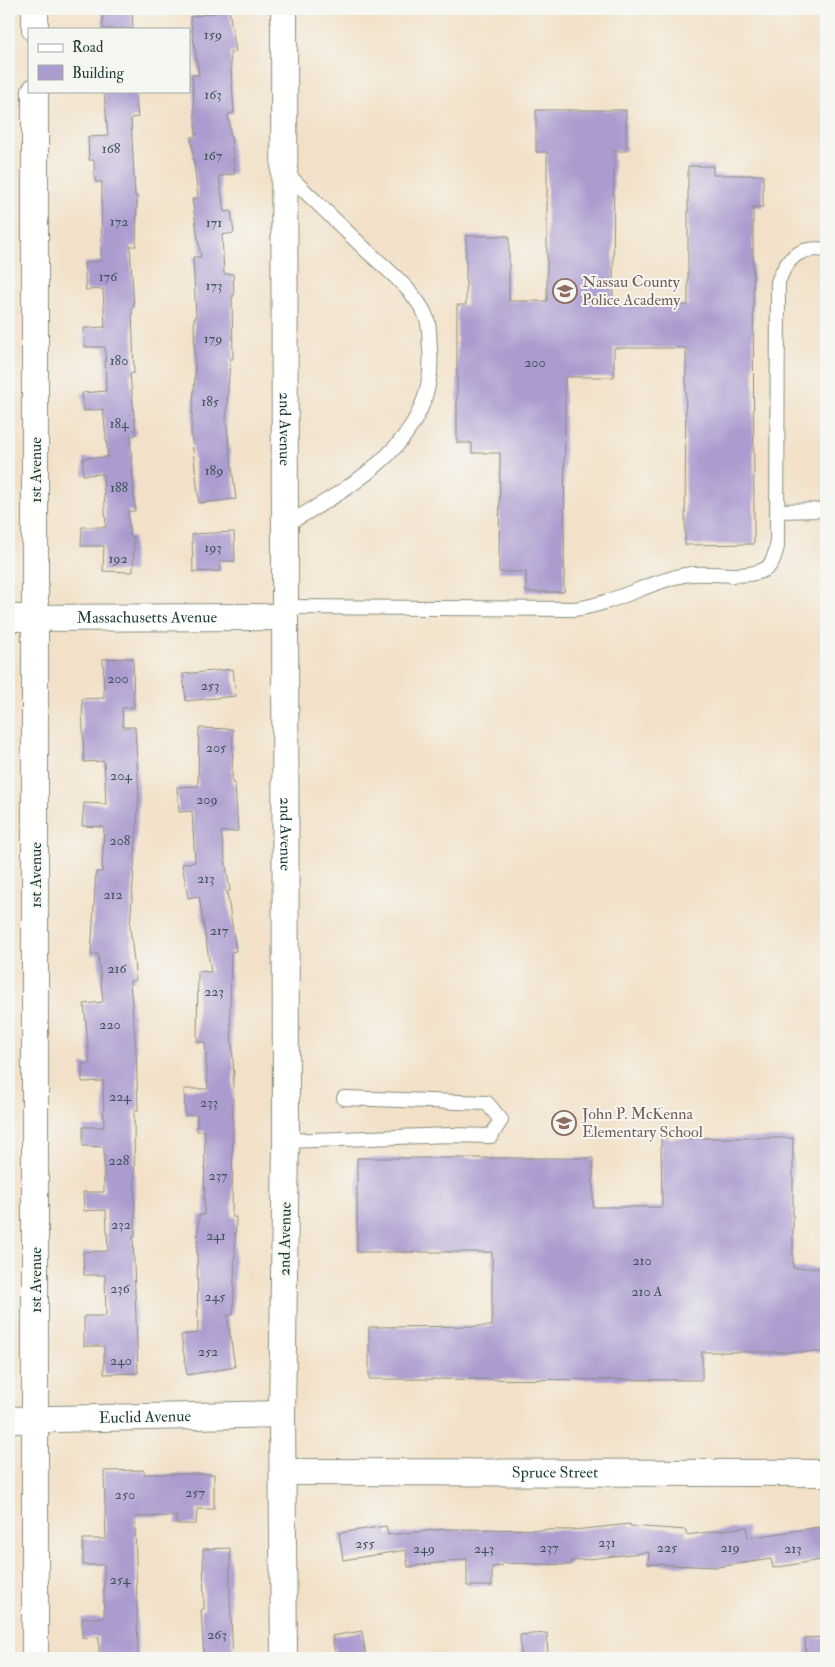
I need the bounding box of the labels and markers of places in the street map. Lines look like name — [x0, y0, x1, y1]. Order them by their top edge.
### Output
place label: Nassau County Police Academy — [582, 272, 681, 310]
school or university icon: Nassau County Police Academy — [552, 278, 578, 304]
place label: John P. McKenna Elementary School — [581, 1104, 703, 1142]
school or university icon: John P. McKenna Elementary School — [551, 1110, 577, 1136]

